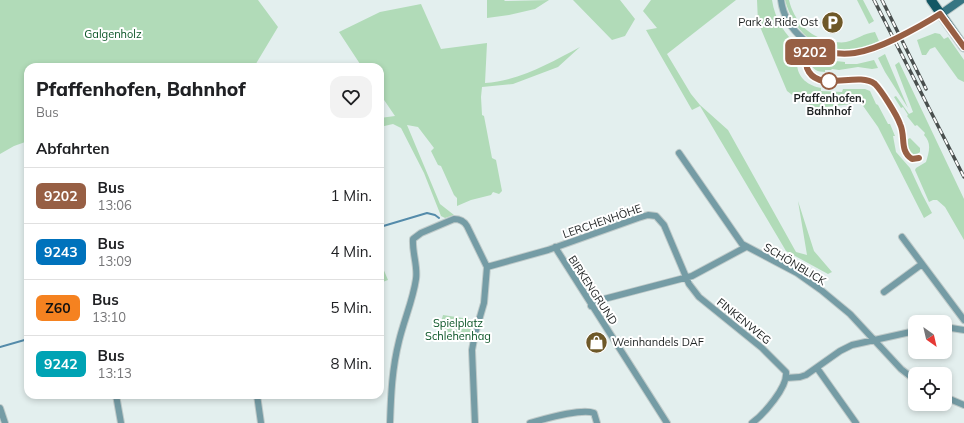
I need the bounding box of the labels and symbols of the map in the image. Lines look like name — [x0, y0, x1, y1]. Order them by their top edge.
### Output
parking icon: Park & Ride Ost — [820, 9, 846, 35]
place label: Park & Ride Ost — [738, 15, 818, 29]
park label: Galgenholz — [84, 27, 142, 41]
line badge: 9202 — [782, 39, 838, 65]
marker: Pfaffenhofen, Bahnhof — [820, 72, 838, 90]
place label: Pfaffenhofen, Bahnhof — [794, 91, 865, 118]
street label: LERCHENHÖHE — [561, 201, 643, 241]
street label: SCHÖNBLICK — [761, 240, 830, 289]
street label: BIRKENGRUND — [565, 253, 621, 327]
street label: FINKENWEG — [714, 295, 774, 347]
north arrow — [908, 315, 952, 359]
park label: Spielplatz Schlehenhag — [425, 316, 491, 343]
shop icon: Weinhandels DAF — [584, 329, 610, 355]
place label: Weinhandels DAF — [612, 335, 704, 349]

